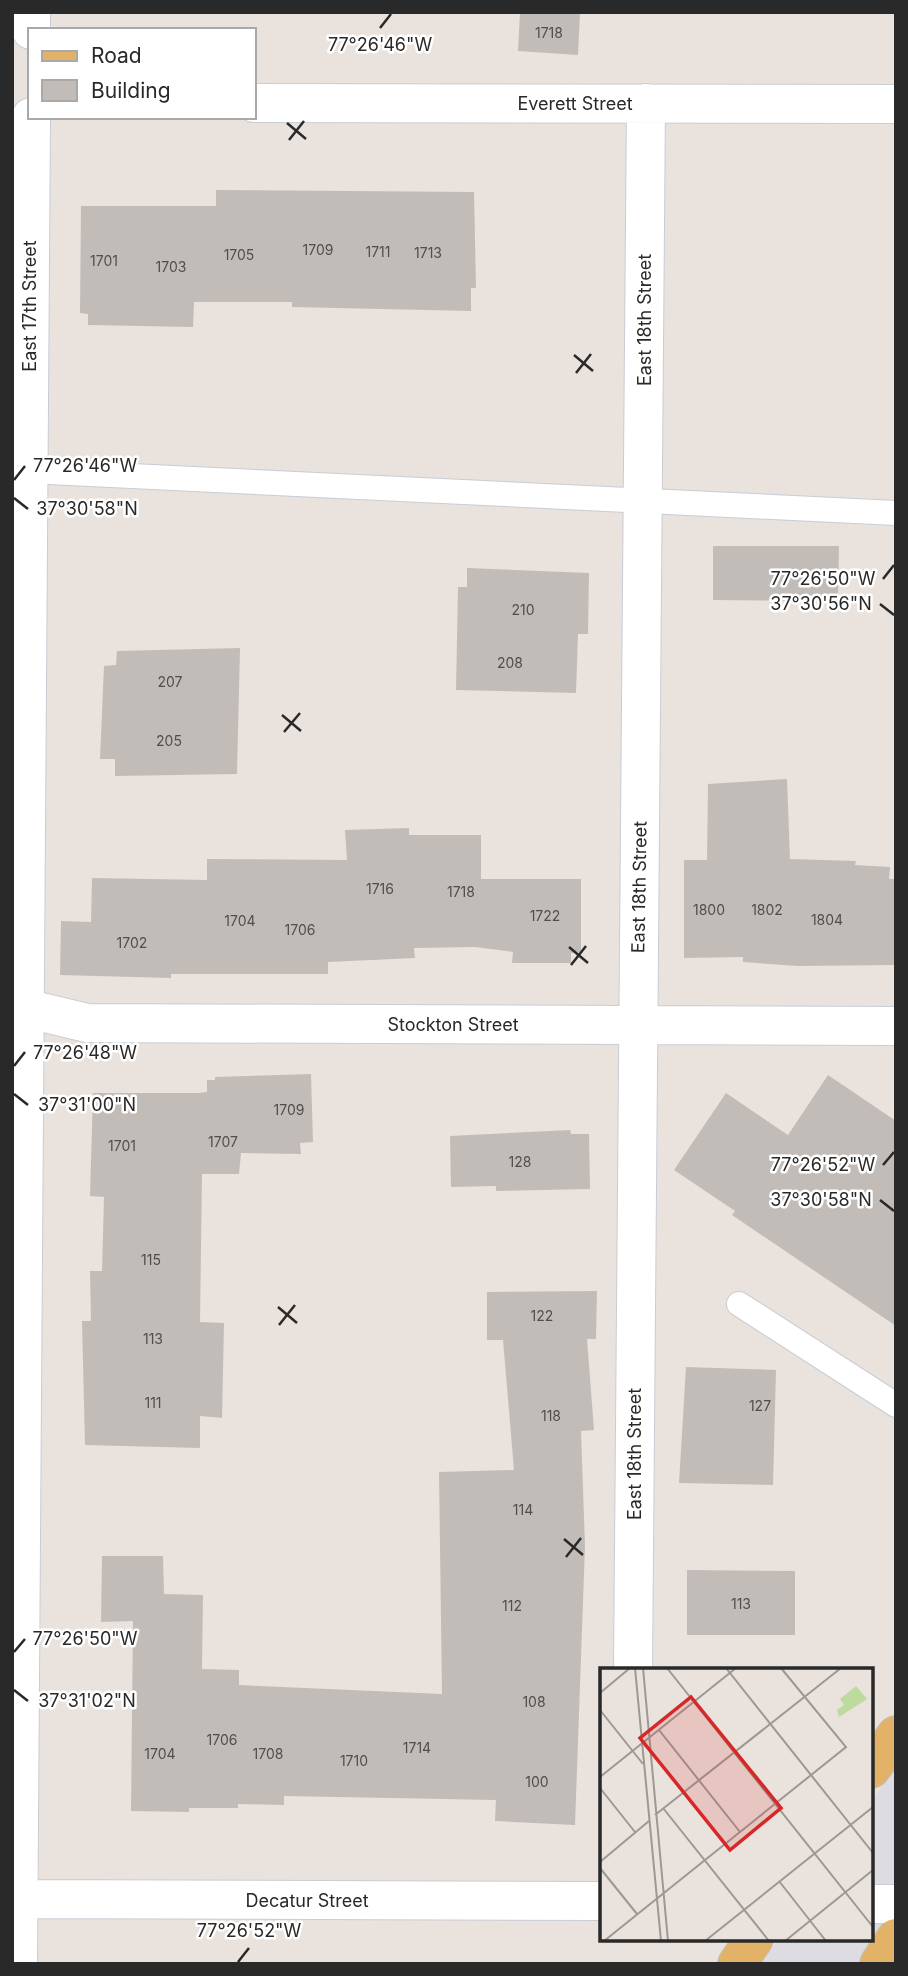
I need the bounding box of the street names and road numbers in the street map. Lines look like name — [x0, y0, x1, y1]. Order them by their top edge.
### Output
street label: Everett Street — [517, 93, 633, 114]
street label: East 17th Street — [19, 240, 40, 372]
street label: East 18th Street — [634, 254, 655, 386]
street label: East 18th Street — [627, 821, 651, 953]
street label: Stockton Street — [387, 1014, 519, 1035]
street label: East 18th Street — [624, 1388, 645, 1520]
street label: Decatur Street — [245, 1890, 369, 1911]

